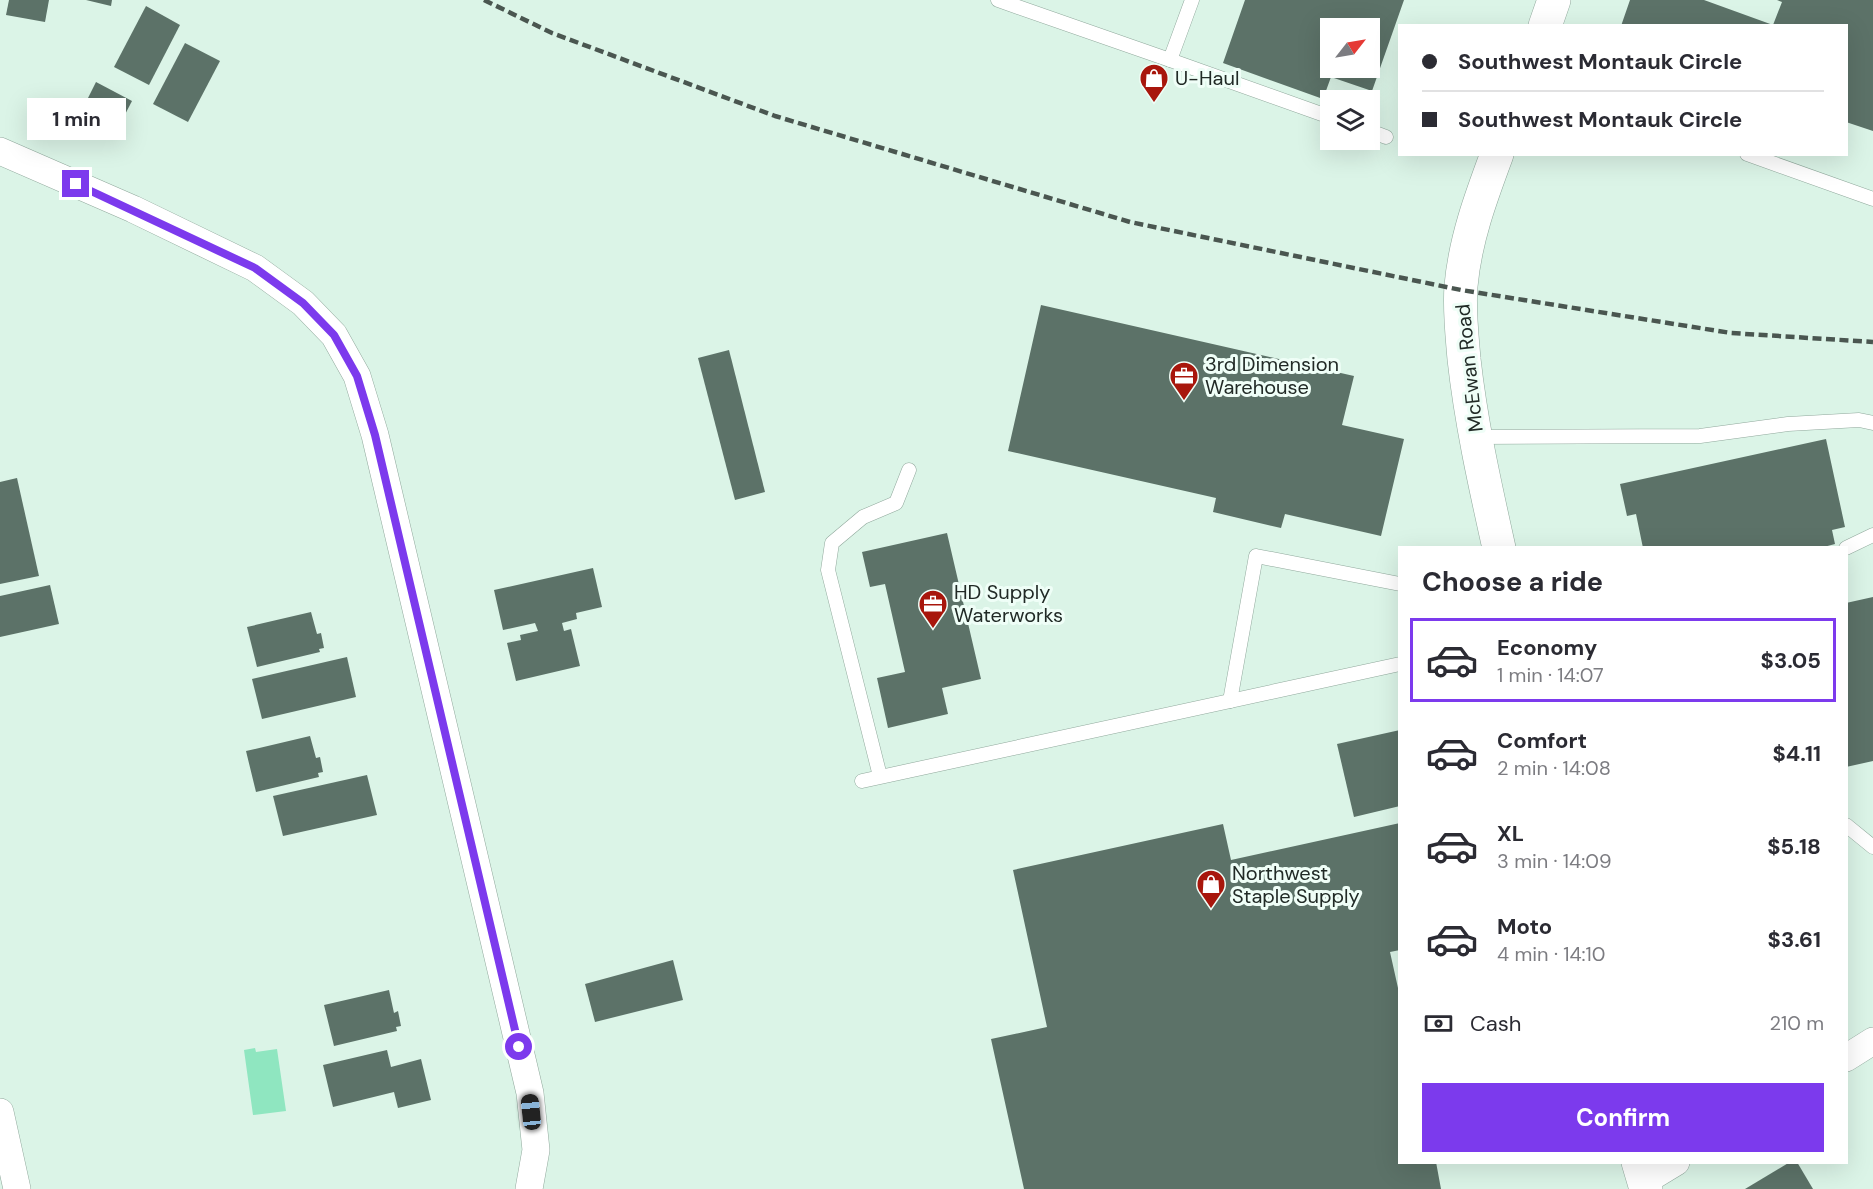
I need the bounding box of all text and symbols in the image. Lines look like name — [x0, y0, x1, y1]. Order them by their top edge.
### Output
north arrow — [1320, 18, 1380, 78]
map controls — [1320, 18, 1380, 150]
text: Southwest Montauk Circle — [1458, 47, 1742, 76]
shop icon: U-Haul — [1138, 62, 1170, 104]
place label: U-Haul — [1175, 65, 1239, 91]
button: layers — [1320, 90, 1380, 150]
callout: 1 min — [26, 97, 125, 139]
text: Southwest Montauk Circle — [1458, 105, 1742, 134]
text: 1 min — [52, 106, 101, 132]
route end — [62, 170, 89, 197]
street label: McEwan Road — [1449, 303, 1489, 433]
place label: 3rd Dimension Warehouse — [1205, 351, 1339, 400]
office icon: 3rd Dimension Warehouse — [1168, 360, 1200, 402]
text: Choose a ride — [1422, 564, 1603, 599]
place label: HD Supply Waterworks — [954, 579, 1063, 628]
office icon: HD Supply Waterworks — [917, 588, 949, 630]
icon: car — [1425, 633, 1479, 687]
text: Economy — [1497, 633, 1597, 662]
text: $3.05 — [1761, 646, 1821, 675]
text: 1 min · 14:07 — [1497, 662, 1604, 688]
icon: car — [1425, 726, 1479, 780]
text: Comfort — [1497, 726, 1587, 755]
text: $4.11 — [1773, 739, 1821, 768]
text: 2 min · 14:08 — [1497, 755, 1611, 781]
icon: car — [1425, 819, 1479, 873]
text: XL — [1497, 819, 1524, 848]
text: $5.18 — [1767, 832, 1821, 861]
text: 3 min · 14:09 — [1497, 848, 1612, 874]
place label: Northwest Staple Supply — [1232, 860, 1360, 909]
shop icon: Northwest Staple Supply — [1195, 868, 1227, 910]
icon: car — [1425, 912, 1479, 966]
text: Moto — [1497, 912, 1552, 941]
text: $3.61 — [1768, 925, 1821, 954]
text: 4 min · 14:10 — [1497, 941, 1606, 967]
icon: cash — [1422, 1007, 1455, 1040]
text: Cash — [1470, 1009, 1521, 1038]
text: 210 m — [1769, 1010, 1824, 1036]
route start — [505, 1033, 532, 1060]
button: Confirm — [1422, 1083, 1824, 1152]
car — [520, 1093, 542, 1131]

